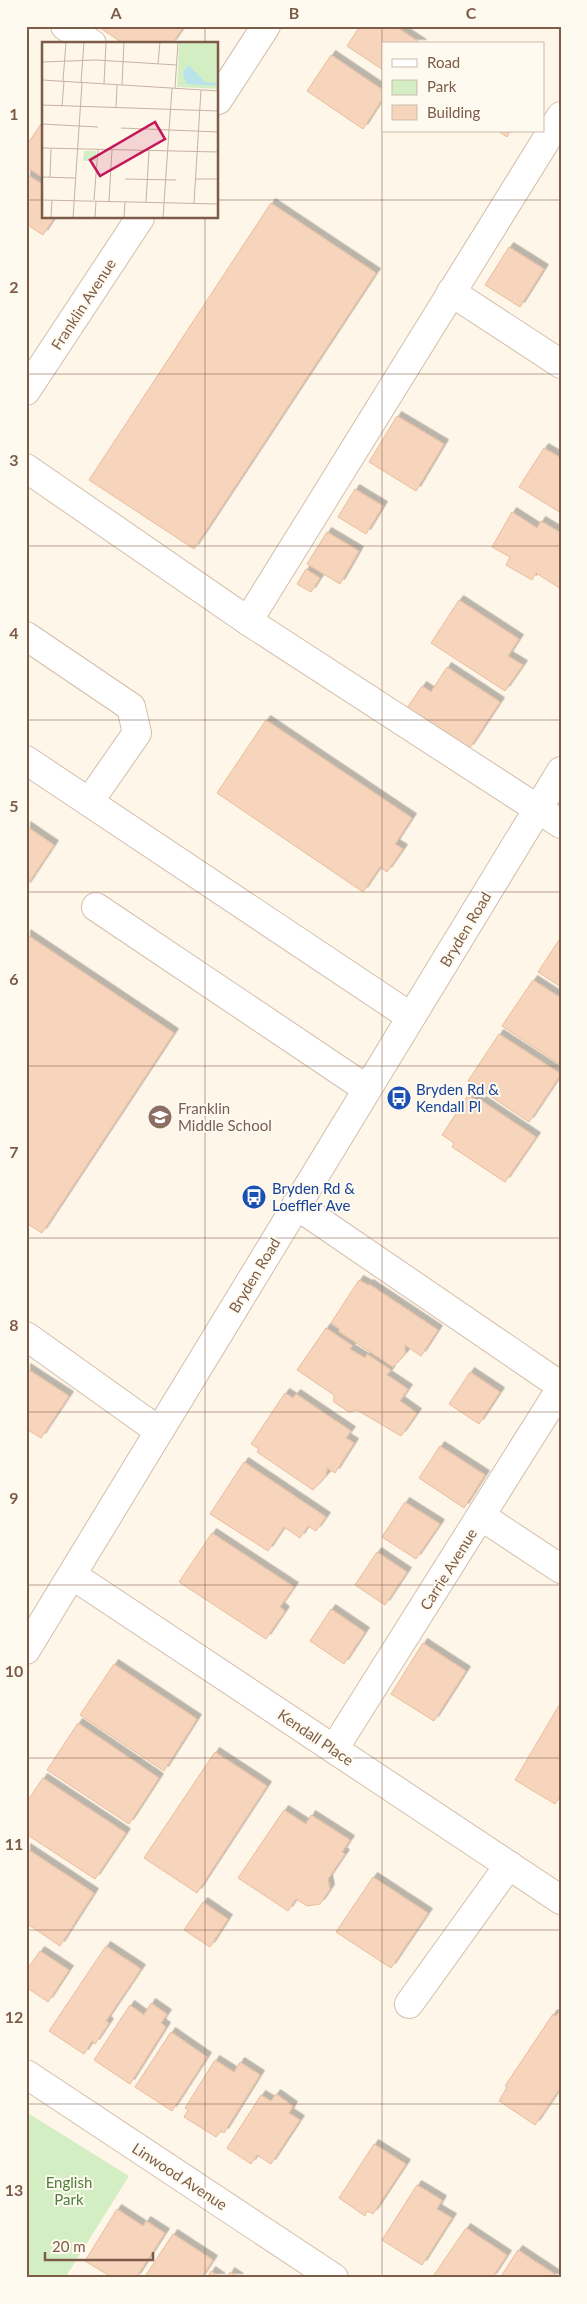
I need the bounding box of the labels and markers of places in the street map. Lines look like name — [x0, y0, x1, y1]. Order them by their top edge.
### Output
place label: Bryden Rd & Kendall Pl — [416, 1080, 499, 1115]
bus stop icon: Bryden Rd & Kendall Pl — [386, 1085, 412, 1111]
place label: Franklin Middle School — [178, 1099, 272, 1134]
school or university icon: Franklin Middle School — [147, 1104, 173, 1130]
place label: Bryden Rd & Loeffler Ave — [272, 1179, 355, 1214]
bus stop icon: Bryden Rd & Loeffler Ave — [241, 1184, 267, 1210]

